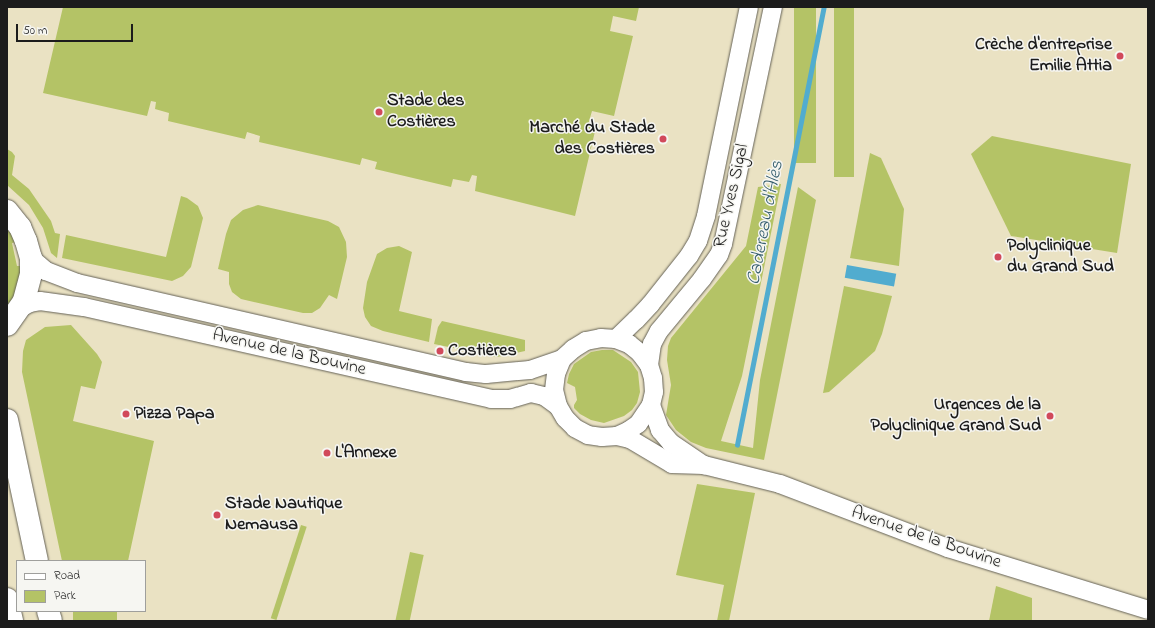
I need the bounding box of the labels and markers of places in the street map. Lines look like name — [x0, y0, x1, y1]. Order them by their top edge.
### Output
place label: Crèche d'entreprise Emilie Attia — [975, 35, 1112, 78]
marker: Crèche d'entreprise Emilie Attia — [1115, 51, 1125, 61]
place label: Stade des Costières — [387, 91, 464, 134]
marker: Stade des Costières — [374, 107, 384, 117]
place label: Marché du Stade des Costières — [529, 118, 655, 160]
marker: Marché du Stade des Costières — [658, 134, 668, 144]
place label: Polyclinique du Grand Sud — [1007, 236, 1114, 278]
marker: Polyclinique du Grand Sud — [992, 251, 1004, 263]
place label: Costières — [448, 340, 517, 362]
marker: Costières — [435, 346, 445, 356]
place label: Urgences de la Polyclinique Grand Sud — [871, 395, 1041, 438]
place label: Pizza Papa — [134, 403, 214, 425]
marker: Pizza Papa — [121, 409, 131, 419]
marker: Urgences de la Polyclinique Grand Sud — [1044, 410, 1056, 422]
place label: L'Annexe — [335, 442, 397, 464]
marker: L'Annexe — [322, 448, 332, 458]
place label: Stade Nautique Nemausa — [225, 494, 342, 536]
marker: Stade Nautique Nemausa — [212, 510, 222, 520]

